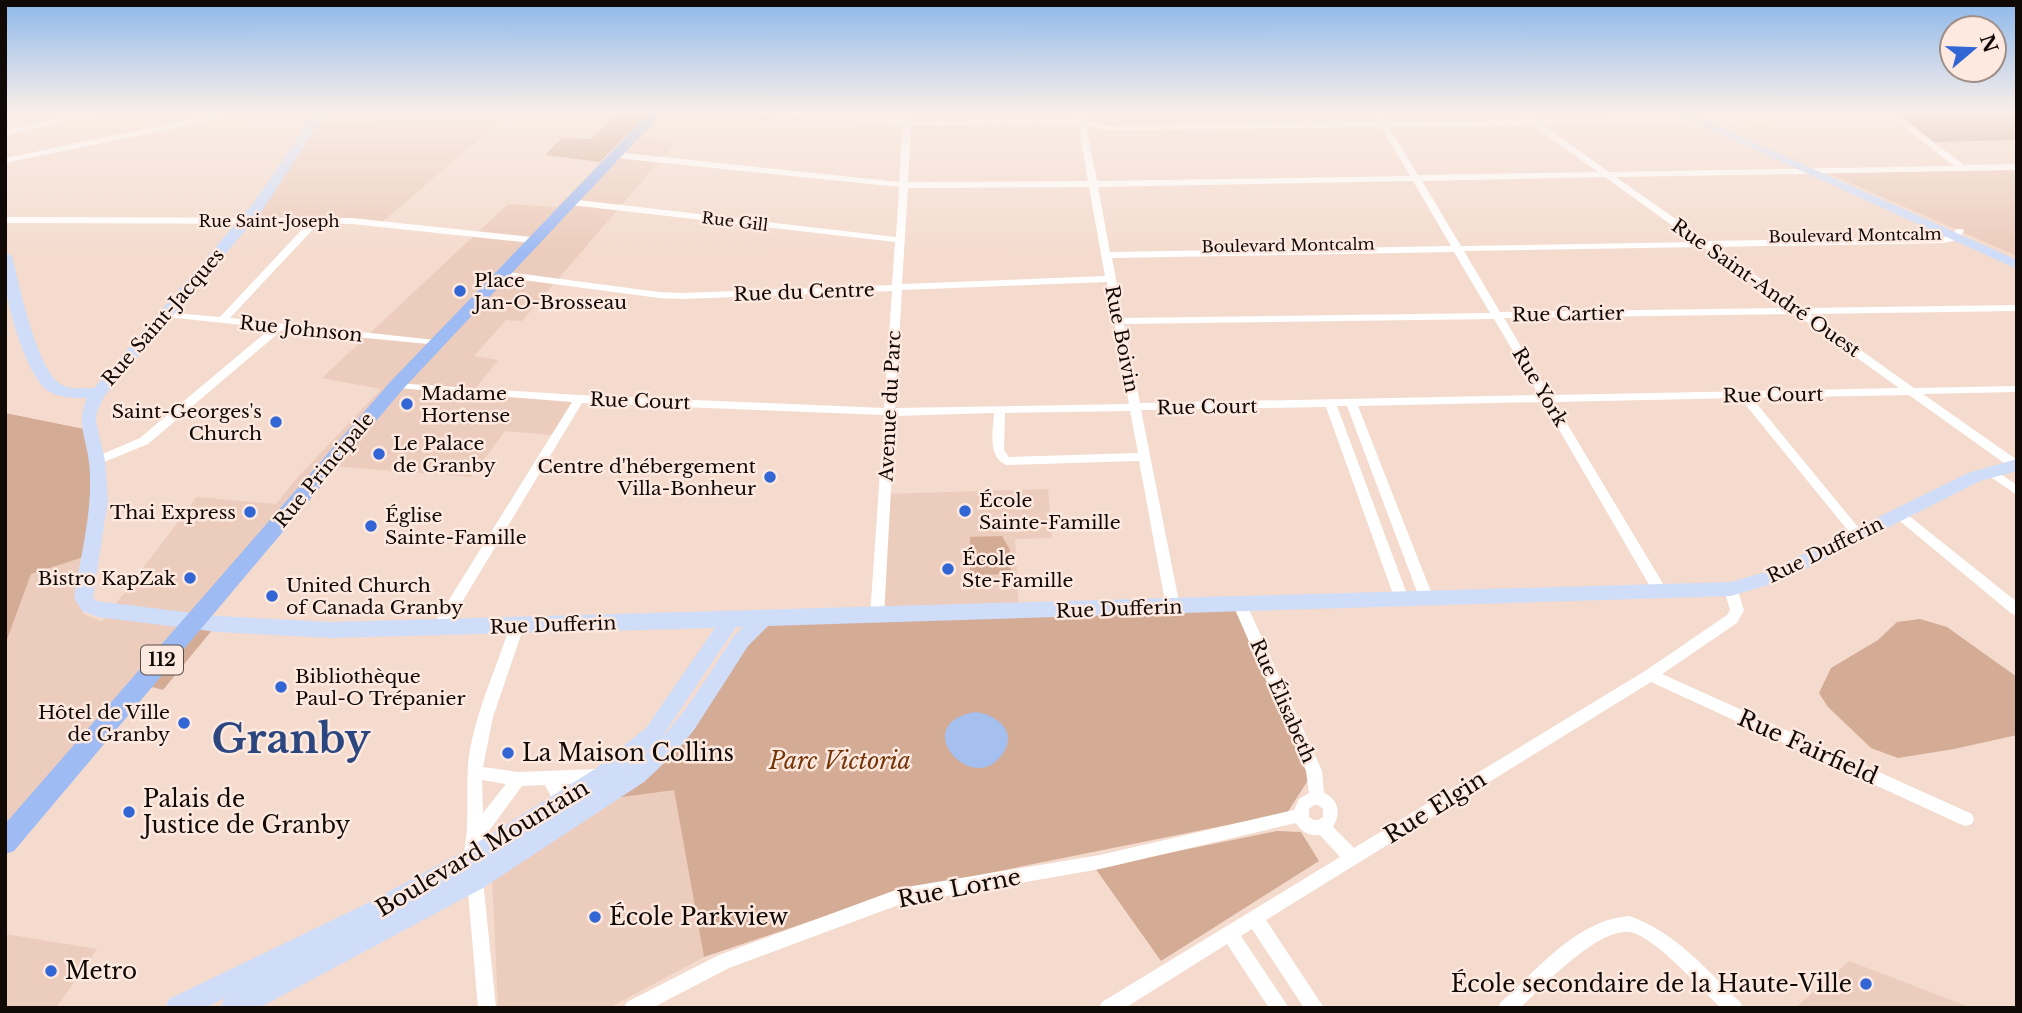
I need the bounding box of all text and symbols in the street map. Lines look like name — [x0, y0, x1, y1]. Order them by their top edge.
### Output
north arrow — [1938, 14, 2008, 84]
text: N — [1975, 31, 2002, 56]
street label: Rue Gill — [701, 207, 769, 235]
street label: Rue Saint-Joseph — [199, 211, 339, 231]
street label: Rue Saint-André Ouest — [1667, 214, 1866, 362]
street label: Boulevard Montcalm — [1768, 223, 1942, 247]
street label: Boulevard Montcalm — [1201, 233, 1375, 257]
street label: Rue Saint-Jacques — [97, 244, 229, 390]
place label: Place Jan-O-Brosseau — [471, 269, 627, 314]
street label: Rue du Centre — [733, 278, 875, 306]
marker: Place Jan-O-Brosseau — [452, 283, 468, 299]
street label: Rue Boivin — [1100, 284, 1144, 394]
street label: Rue Cartier — [1512, 302, 1624, 326]
street label: Rue Johnson — [238, 311, 364, 347]
street label: Avenue du Parc — [875, 330, 905, 483]
street label: Rue York — [1507, 343, 1573, 431]
place label: Madame Hortense — [421, 382, 510, 427]
street label: Rue Court — [1722, 383, 1824, 407]
street label: Rue Court — [589, 388, 692, 414]
street label: Rue Court — [1156, 395, 1258, 419]
marker: Madame Hortense — [399, 396, 415, 412]
place label: Saint-Georges's Church — [112, 400, 262, 445]
street label: Rue Principale — [269, 408, 379, 532]
marker: Saint-Georges's Church — [268, 414, 284, 430]
place label: Le Palace de Granby — [393, 432, 496, 477]
marker: Le Palace de Granby — [371, 446, 387, 462]
place label: Centre d'hébergement Villa-Bonheur — [537, 455, 757, 500]
marker: Centre d'hébergement Villa-Bonheur — [762, 469, 778, 485]
place label: École Sainte-Famille — [979, 489, 1121, 534]
place label: Thai Express — [110, 501, 236, 524]
marker: École Sainte-Famille — [957, 503, 973, 519]
marker: Thai Express — [242, 504, 258, 520]
place label: Église Sainte-Famille — [385, 504, 527, 549]
street label: Rue Dufferin — [1763, 512, 1887, 588]
marker: Église Sainte-Famille — [363, 518, 379, 534]
place label: École Ste-Famille — [962, 547, 1074, 592]
marker: École Ste-Famille — [940, 561, 956, 577]
place label: Bistro KapZak — [38, 567, 176, 590]
marker: Bistro KapZak — [182, 570, 198, 586]
place label: United Church of Canada Granby — [286, 574, 463, 619]
marker: United Church of Canada Granby — [264, 588, 280, 604]
street label: Rue Dufferin — [1055, 595, 1183, 623]
street label: Rue Dufferin — [489, 611, 617, 639]
street label: Rue Élisabeth — [1245, 635, 1321, 767]
road number: 112 — [141, 646, 183, 674]
place label: Bibliothèque Paul-O Trépanier — [295, 665, 465, 710]
marker: Bibliothèque Paul-O Trépanier — [273, 679, 289, 695]
place label: Hôtel de Ville de Granby — [38, 701, 170, 746]
street label: Rue Fairfield — [1734, 704, 1882, 790]
district label: Granby — [212, 714, 372, 764]
marker: Hôtel de Ville de Granby — [176, 715, 192, 731]
place label: La Maison Collins — [522, 739, 734, 767]
marker: La Maison Collins — [500, 745, 516, 761]
park label: Parc Victoria — [768, 747, 911, 775]
street label: Rue Elgin — [1379, 765, 1491, 849]
street label: Boulevard Mountain — [370, 773, 594, 923]
place label: Palais de Justice de Granby — [140, 785, 351, 839]
marker: Palais de Justice de Granby — [121, 804, 137, 820]
street label: Rue Lorne — [895, 862, 1023, 914]
place label: École Parkview — [609, 902, 788, 931]
marker: École Parkview — [587, 909, 603, 925]
place label: Metro — [65, 957, 137, 985]
marker: Metro — [43, 963, 59, 979]
place label: École secondaire de la Haute-Ville — [1451, 969, 1852, 998]
marker: École secondaire de la Haute-Ville — [1858, 976, 1874, 992]

